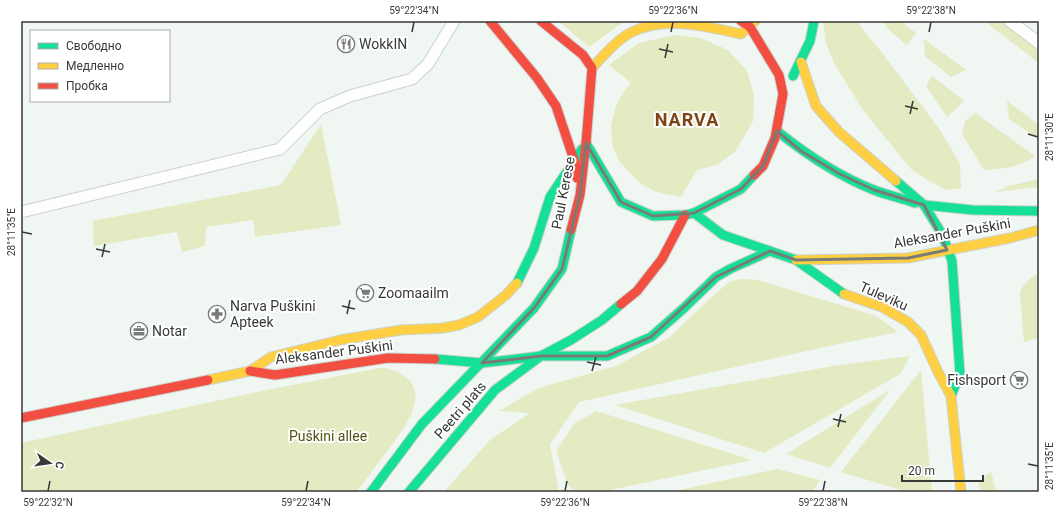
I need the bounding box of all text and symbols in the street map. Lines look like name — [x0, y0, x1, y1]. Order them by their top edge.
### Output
text: 59°22'34"N — [389, 5, 439, 16]
text: 59°22'36"N — [648, 5, 698, 16]
text: 59°22'38"N — [906, 5, 956, 16]
legend — [30, 30, 170, 102]
restaurant icon: WokkIN — [336, 34, 356, 54]
place label: WokkIN — [359, 36, 407, 52]
text: Свободно — [66, 39, 122, 53]
text: Медленно — [66, 59, 124, 73]
text: Пробка — [66, 79, 108, 93]
district label: NARVA — [655, 109, 719, 130]
text: 28°11'30"E — [1044, 113, 1055, 161]
street label: Paul Kerese — [548, 155, 578, 231]
text: 28°11'35"E — [6, 208, 17, 256]
street label: Aleksander Puškini — [892, 215, 1012, 251]
street label: Tuleviku — [857, 278, 911, 314]
supermarket icon: Zoomaailm — [355, 283, 375, 303]
place label: Zoomaailm — [378, 285, 449, 301]
place label: Narva Puškini Apteek — [230, 298, 316, 330]
pharmacy icon: Narva Puškini Apteek — [207, 304, 227, 324]
office icon: Notar — [129, 321, 149, 341]
place label: Notar — [152, 323, 187, 339]
street label: Aleksander Puškini — [274, 337, 394, 367]
supermarket icon: Fishsport — [1009, 370, 1029, 390]
place label: Fishsport — [947, 372, 1006, 388]
street label: Peetri plats — [431, 378, 489, 442]
park label: Puškini allee — [289, 428, 367, 444]
text: 28°11'35"E — [1044, 442, 1055, 490]
north arrow — [30, 443, 70, 483]
scale bar — [902, 457, 983, 483]
text: С — [52, 460, 66, 470]
text: 20 m — [908, 464, 935, 478]
text: 59°22'32"N — [23, 497, 73, 508]
text: 59°22'34"N — [281, 497, 331, 508]
text: 59°22'36"N — [540, 497, 590, 508]
text: 59°22'38"N — [798, 497, 848, 508]

